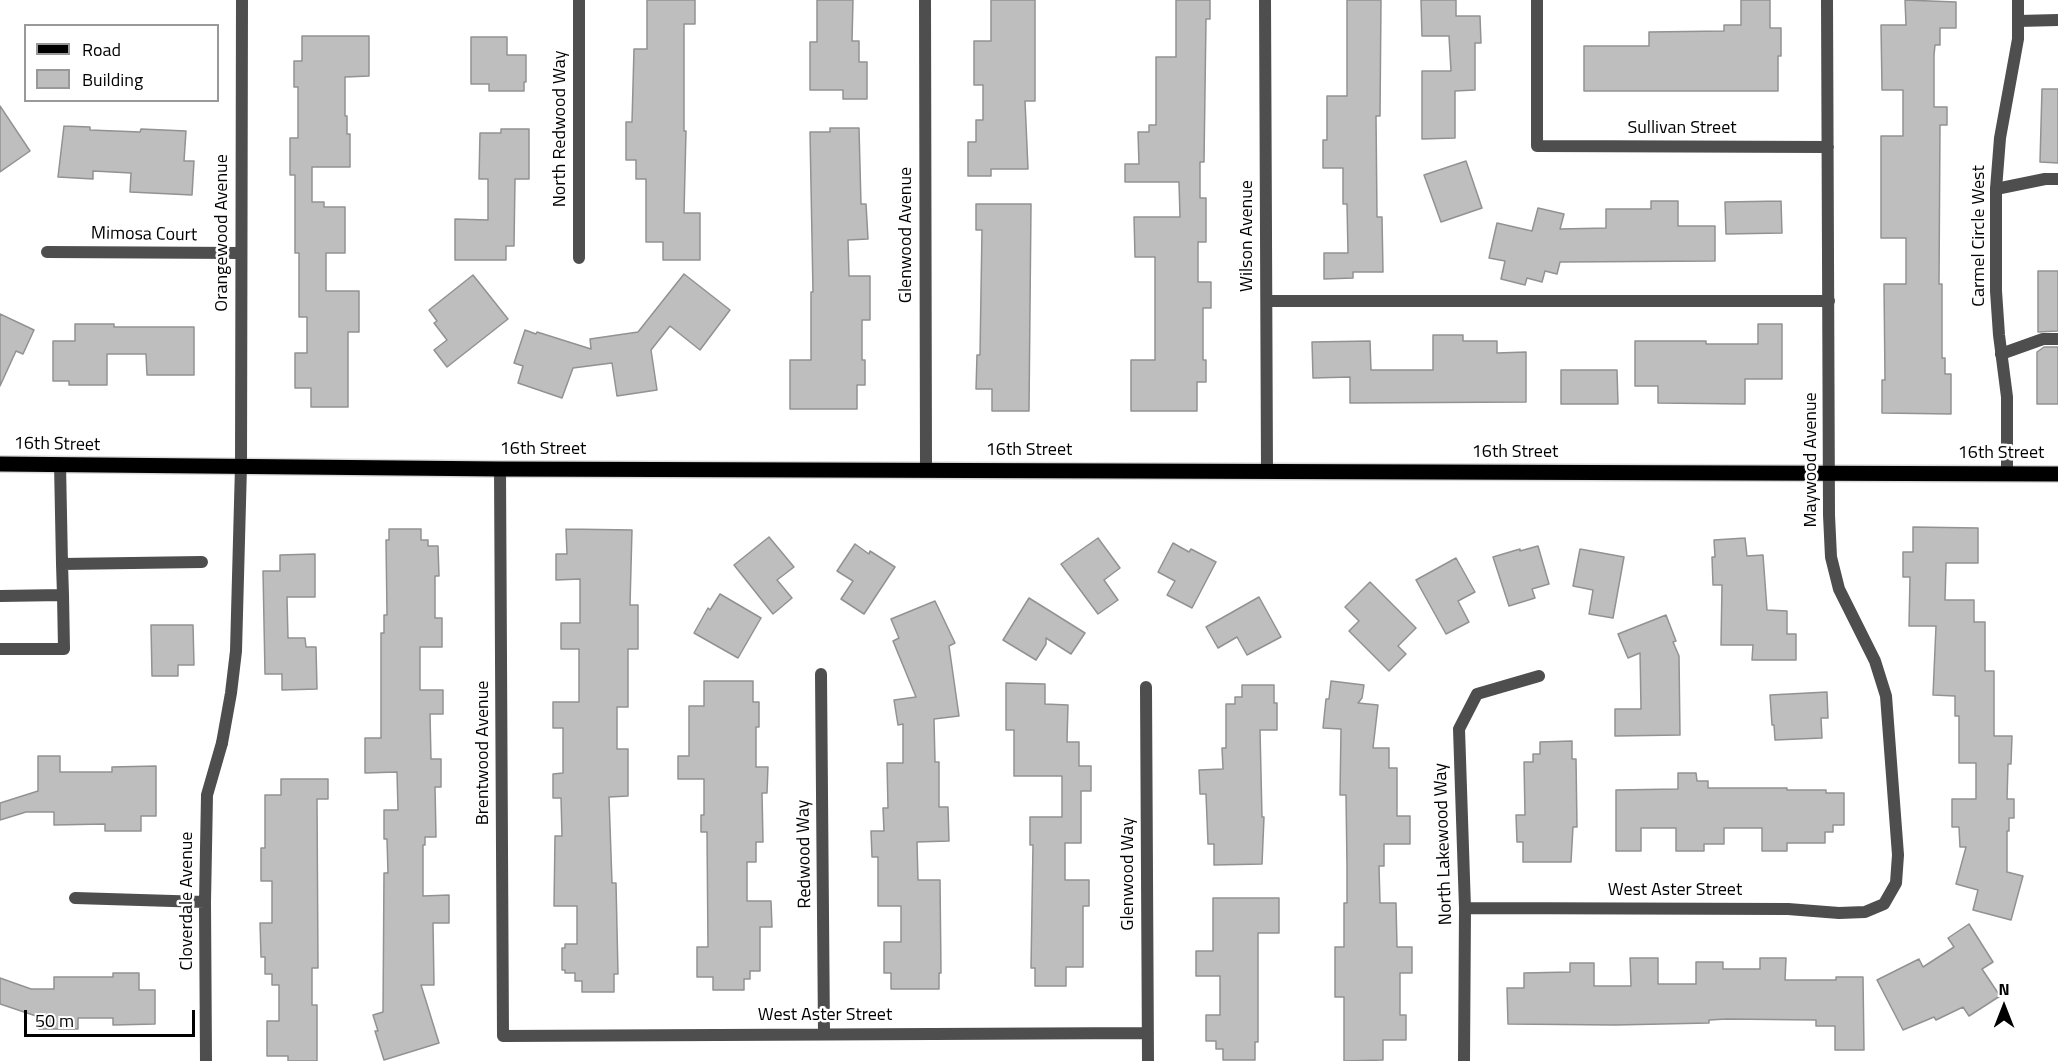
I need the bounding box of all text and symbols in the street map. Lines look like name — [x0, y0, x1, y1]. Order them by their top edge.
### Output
legend — [24, 24, 219, 102]
text: Road — [82, 36, 121, 63]
street label: North Redwood Way — [550, 51, 572, 207]
text: Building — [82, 66, 143, 93]
street label: Sullivan Street — [1627, 118, 1737, 140]
street label: Orangewood Avenue — [212, 154, 234, 312]
street label: Carmel Circle West — [1969, 165, 1991, 307]
street label: Glenwood Avenue — [896, 167, 918, 303]
street label: Wilson Avenue — [1237, 180, 1259, 292]
street label: Mimosa Court — [91, 223, 197, 247]
street label: Maywood Avenue — [1801, 392, 1823, 528]
street label: 16th Street — [14, 433, 100, 457]
street label: 16th Street — [500, 439, 586, 461]
street label: 16th Street — [986, 440, 1072, 462]
street label: 16th Street — [1472, 442, 1558, 464]
street label: 16th Street — [1958, 443, 2044, 465]
street label: Brentwood Avenue — [473, 681, 495, 825]
street label: North Lakewood Way — [1430, 763, 1458, 925]
street label: Redwood Way — [793, 799, 817, 909]
street label: Glenwood Way — [1118, 817, 1140, 931]
street label: Cloverdale Avenue — [177, 832, 199, 970]
street label: West Aster Street — [1608, 880, 1742, 902]
north arrow — [1974, 977, 2034, 1037]
text: N — [1998, 977, 2010, 1001]
scale bar — [27, 998, 198, 1036]
street label: West Aster Street — [758, 1005, 892, 1027]
text: 50 m — [35, 1007, 74, 1034]

